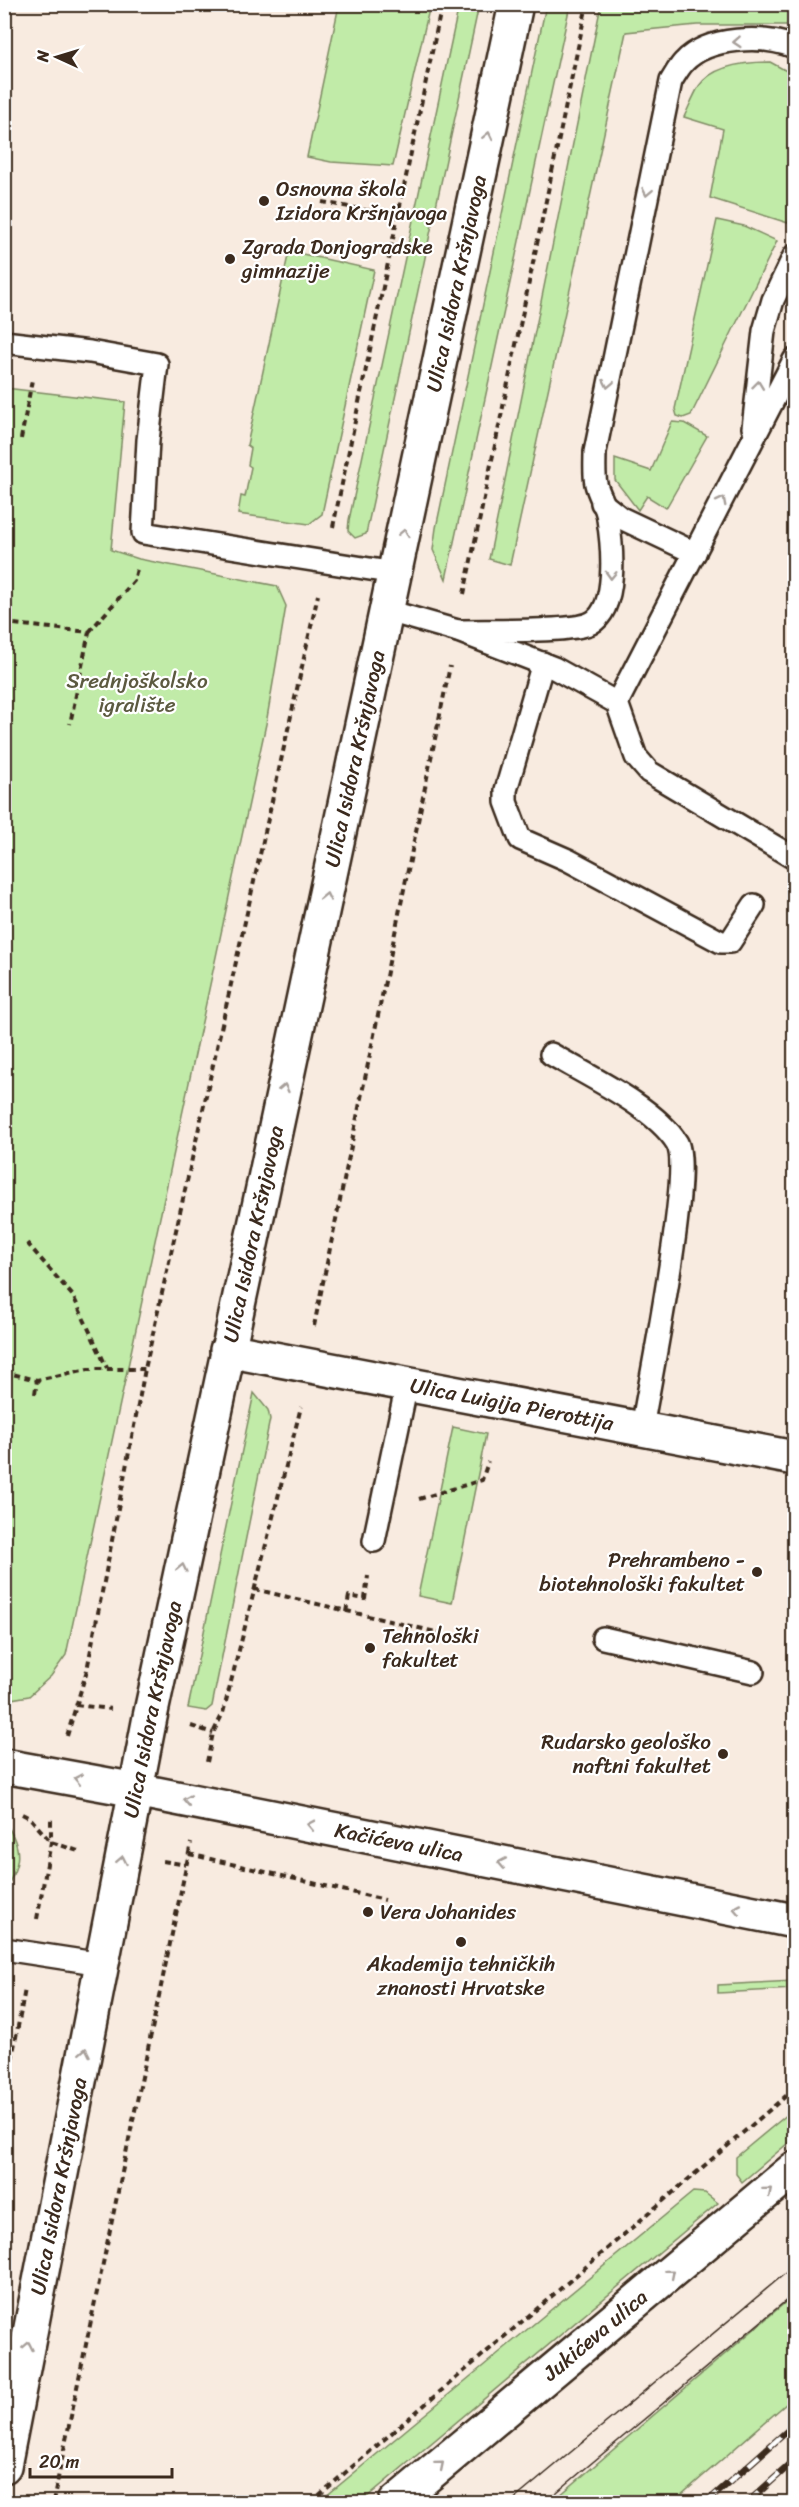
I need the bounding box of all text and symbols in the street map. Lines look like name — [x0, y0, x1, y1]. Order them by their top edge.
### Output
north arrow — [27, 27, 87, 87]
one-way arrow — [732, 35, 741, 48]
text: N — [28, 49, 57, 64]
one-way arrow — [480, 132, 493, 142]
place label: Osnovna škola Izidora Kršnjavoga — [275, 170, 448, 232]
street label: Ulica Isidora Kršnjavoga — [415, 171, 498, 395]
one-way arrow — [641, 187, 654, 197]
marker: Osnovna škola Izidora Kršnjavoga — [257, 194, 271, 208]
place label: Zgrada Donjogradske gimnazije — [240, 228, 433, 290]
marker: Zgrada Donjogradske gimnazije — [223, 252, 237, 266]
one-way arrow — [602, 378, 615, 388]
one-way arrow — [752, 381, 764, 390]
one-way arrow — [715, 497, 726, 507]
one-way arrow — [397, 528, 410, 538]
one-way arrow — [604, 570, 617, 579]
street label: Ulica Isidora Kršnjavoga — [313, 646, 396, 871]
park label: Srednjoškolsko igralište — [66, 662, 208, 724]
one-way arrow — [318, 893, 331, 903]
one-way arrow — [277, 1083, 290, 1093]
street label: Ulica Isidora Kršnjavoga — [212, 1122, 295, 1346]
street label: Ulica Luigija Pierottija — [407, 1366, 617, 1442]
place label: Prehrambeno - biotehnološki fakultet — [539, 1541, 745, 1603]
one-way arrow — [174, 1563, 187, 1573]
marker: Prehrambeno - biotehnološki fakultet — [750, 1565, 764, 1579]
street label: Ulica Isidora Kršnjavoga — [112, 1597, 193, 1821]
place label: Tehnološki fakultet — [382, 1617, 480, 1679]
marker: Tehnološki fakultet — [363, 1641, 377, 1655]
place label: Rudarsko geološko naftni fakultet — [541, 1723, 711, 1785]
marker: Rudarsko geološko naftni fakultet — [716, 1747, 730, 1761]
one-way arrow — [74, 1773, 84, 1786]
one-way arrow — [183, 1794, 193, 1807]
street label: Kačićeva ulica — [331, 1811, 467, 1874]
one-way arrow — [306, 1819, 316, 1832]
one-way arrow — [115, 1856, 128, 1866]
one-way arrow — [497, 1857, 507, 1870]
place label: Vera Johanides — [380, 1893, 516, 1931]
one-way arrow — [732, 1903, 742, 1916]
marker: Vera Johanides — [361, 1905, 375, 1919]
marker: Akademija tehničkih znanosti Hrvatske — [454, 1935, 468, 1949]
place label: Akademija tehničkih znanosti Hrvatske — [366, 1945, 555, 2007]
one-way arrow — [78, 2047, 91, 2057]
street label: Ulica Isidora Kršnjavoga — [19, 2074, 98, 2298]
one-way arrow — [761, 2187, 772, 2198]
one-way arrow — [664, 2269, 675, 2280]
street label: Jukićeva ulica — [533, 2279, 657, 2392]
one-way arrow — [21, 2342, 34, 2352]
scale bar — [30, 2441, 172, 2479]
text: 20 m — [39, 2446, 79, 2478]
one-way arrow — [434, 2461, 445, 2472]

